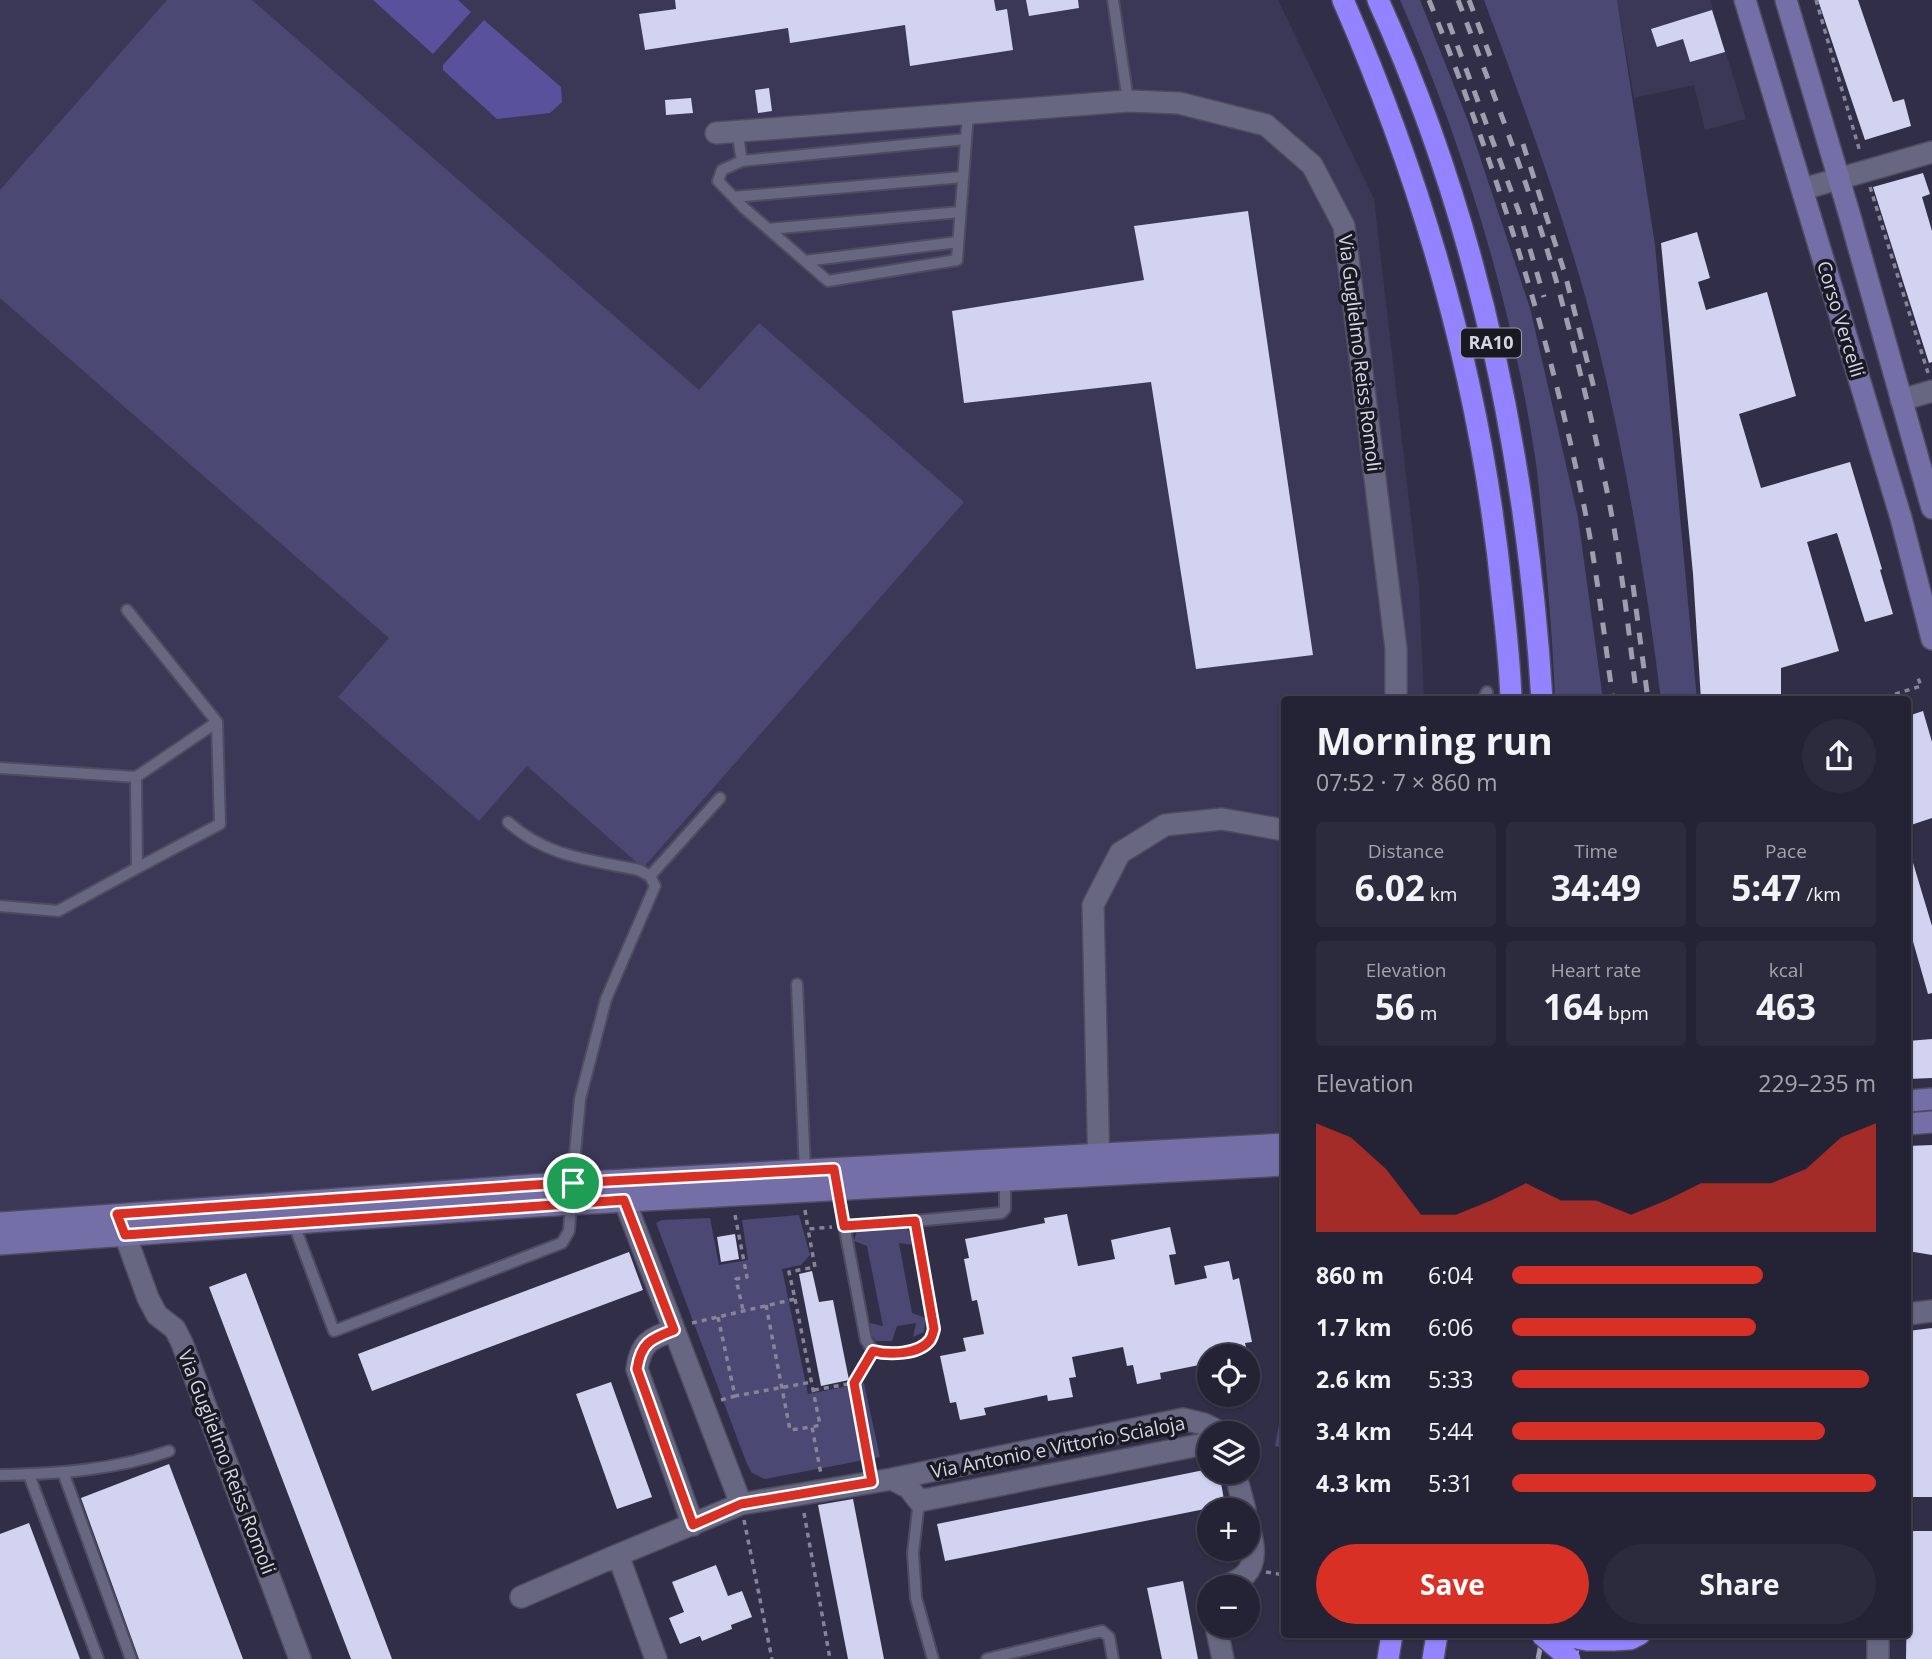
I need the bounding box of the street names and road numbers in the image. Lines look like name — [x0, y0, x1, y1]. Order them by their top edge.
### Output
street label: Via Guglielmo Reiss Romoli — [1333, 233, 1387, 473]
street label: Corso Vercelli — [1811, 258, 1871, 380]
road number: RA10 — [1461, 328, 1521, 358]
street label: Via Guglielmo Reiss Romoli — [172, 1346, 282, 1578]
street label: Via Antonio e Vittorio Scialoja — [929, 1410, 1187, 1484]

